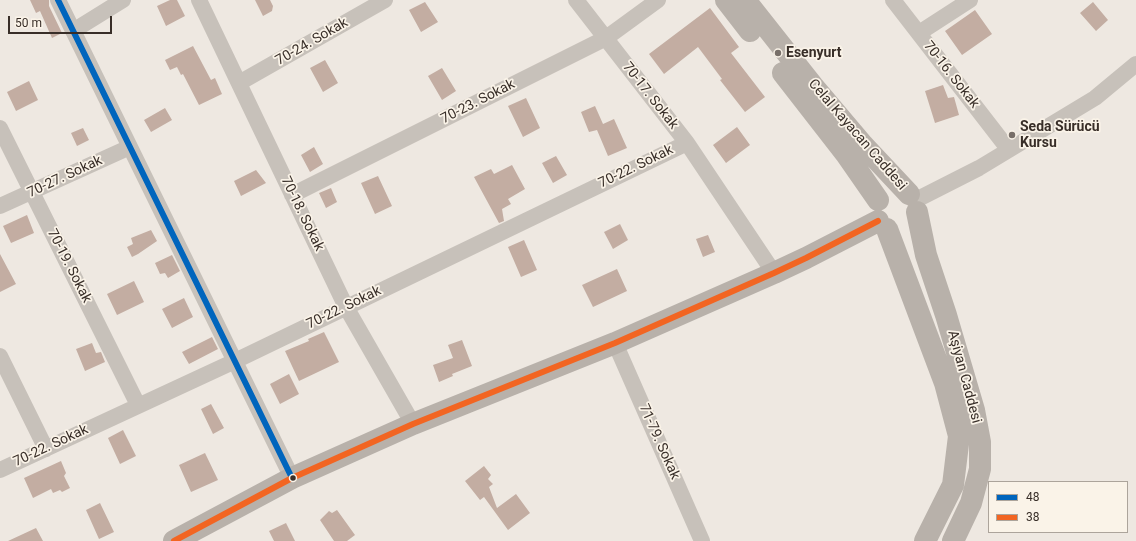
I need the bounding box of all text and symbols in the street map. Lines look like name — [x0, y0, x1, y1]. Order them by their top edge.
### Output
scale bar — [10, 8, 114, 34]
street label: 70-24. Sokak — [273, 15, 351, 69]
text: 50 m — [15, 16, 42, 30]
street label: 70-16. Sokak — [920, 38, 982, 112]
place label: Esenyurt — [786, 45, 842, 61]
marker: Esenyurt — [773, 48, 783, 58]
street label: 70-17. Sokak — [619, 59, 681, 133]
street label: 70-23. Sokak — [438, 76, 518, 128]
street label: Celal Kayacan Caddesi — [804, 76, 910, 194]
place label: Seda Sürücü Kursu — [1020, 119, 1100, 152]
marker: Seda Sürücü Kursu — [1007, 130, 1017, 140]
street label: 70-22. Sokak — [596, 142, 676, 192]
street label: 70-27. Sokak — [25, 152, 105, 202]
street label: 70-18. Sokak — [277, 174, 327, 254]
street label: 70-19. Sokak — [43, 226, 95, 306]
street label: 70-22. Sokak — [304, 283, 384, 333]
street label: Aşiyan Caddesi — [944, 329, 984, 425]
street label: 71-79. Sokak — [635, 402, 683, 482]
street label: 70-22. Sokak — [11, 421, 91, 471]
unlabelled marker — [288, 473, 298, 483]
legend — [988, 481, 1128, 533]
text: 48 — [1026, 490, 1040, 504]
text: 38 — [1026, 510, 1040, 524]

